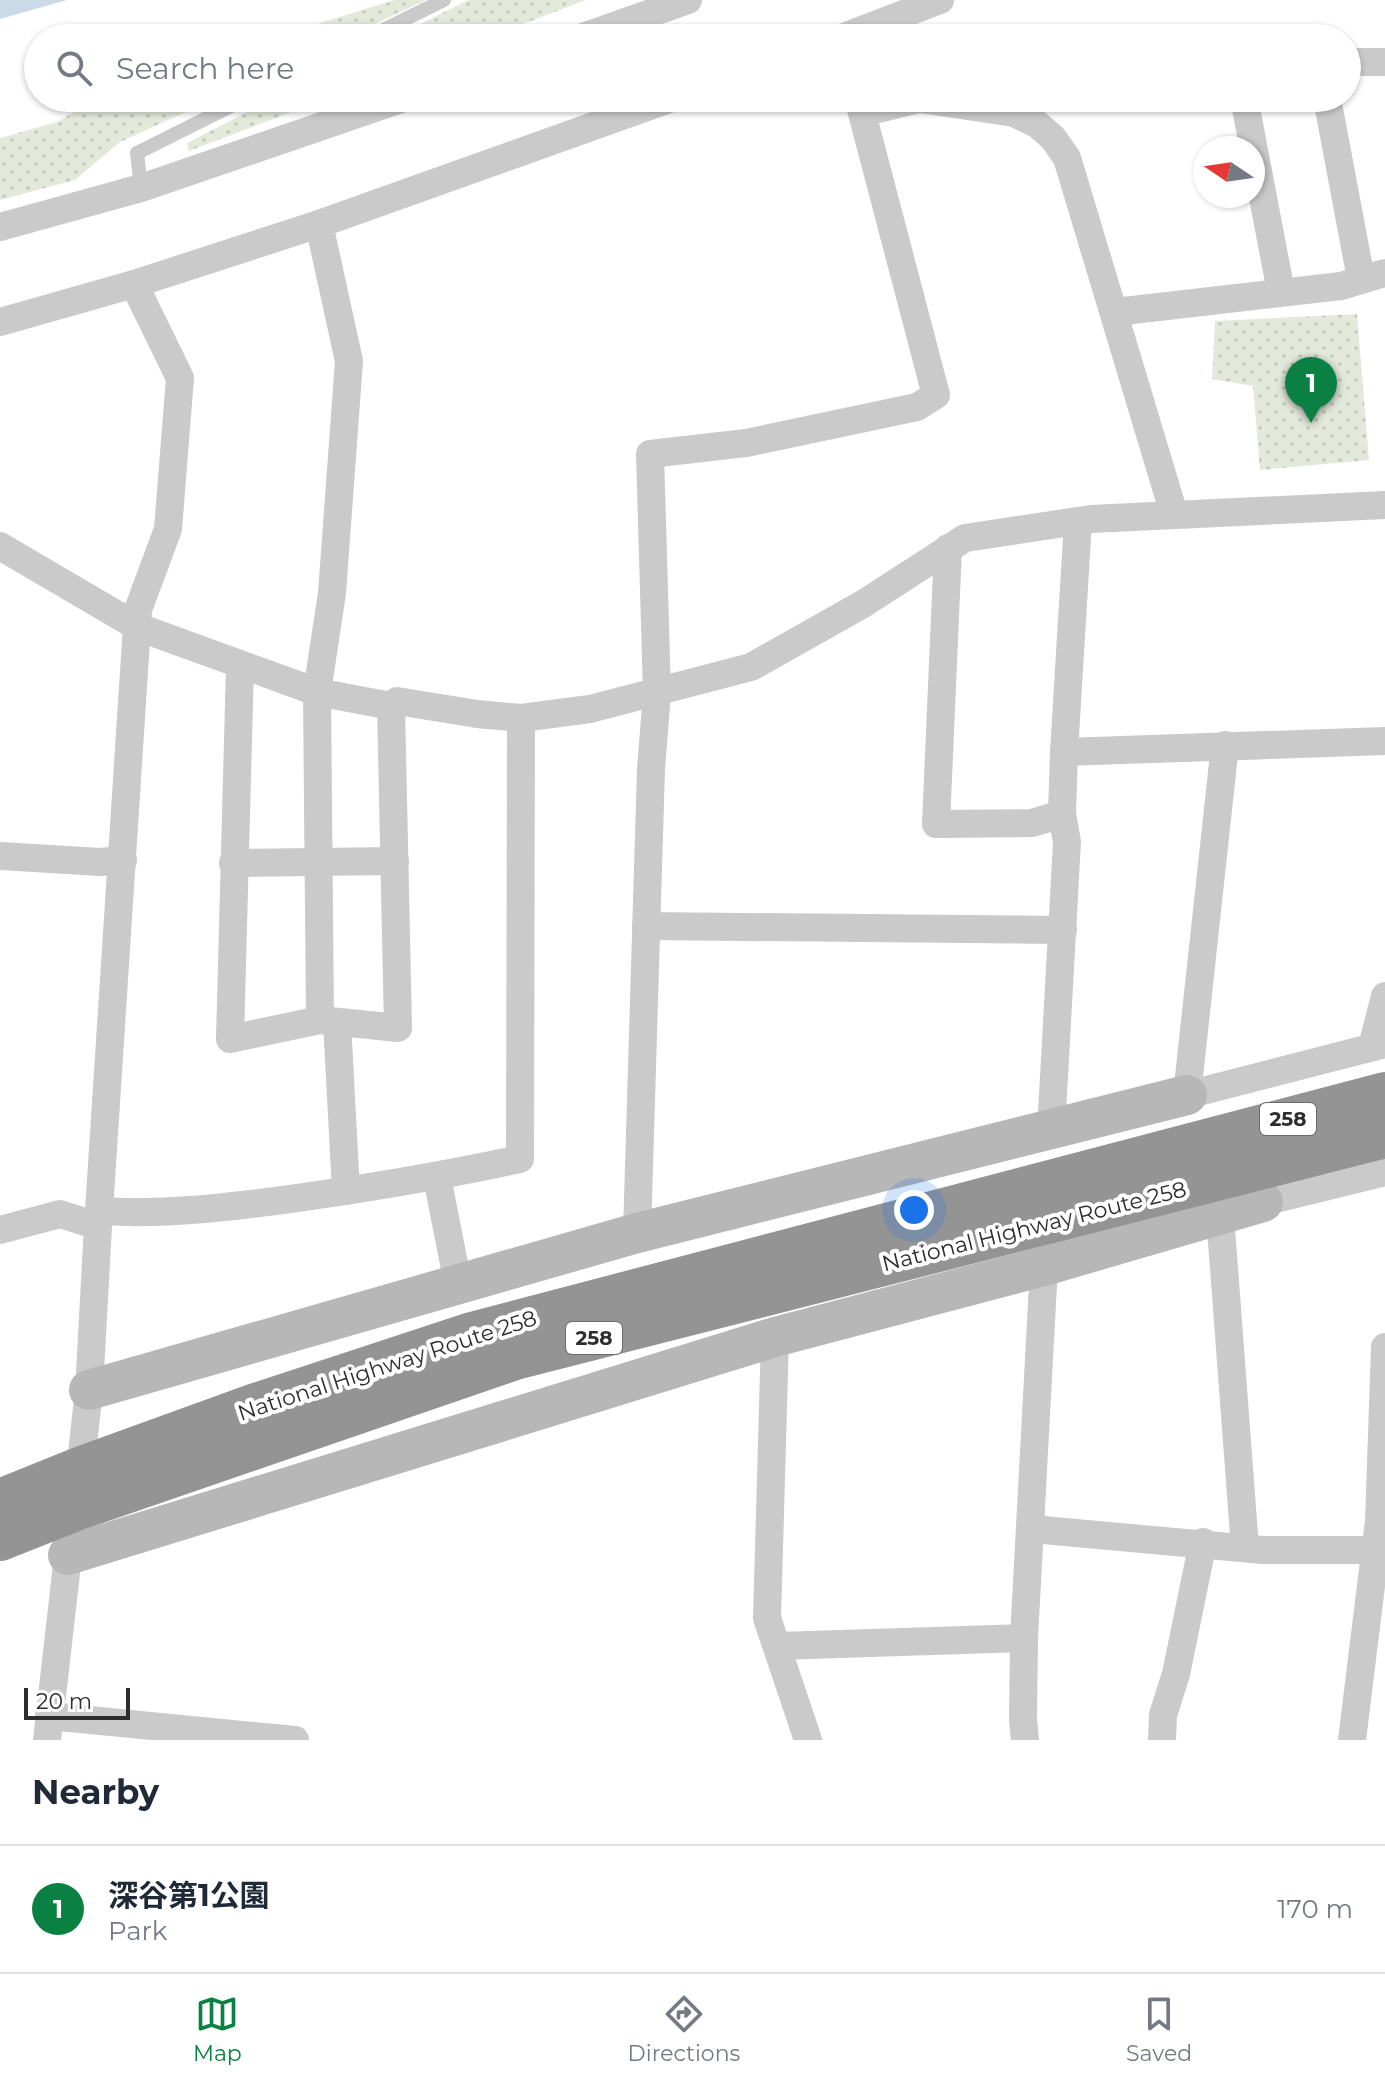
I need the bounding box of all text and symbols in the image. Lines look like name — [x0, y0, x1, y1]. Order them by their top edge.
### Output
search box — [24, 24, 1361, 112]
icon: search — [52, 46, 96, 90]
text: Search here — [116, 50, 294, 87]
north arrow — [1193, 136, 1265, 208]
pin: 1 — [1285, 357, 1337, 423]
road number: 258 — [1260, 1103, 1316, 1135]
street label: National Highway Route 258 — [879, 1176, 1189, 1277]
your location — [894, 1190, 934, 1230]
street label: National Highway Route 258 — [234, 1304, 540, 1427]
road number: 258 — [566, 1322, 622, 1354]
scale bar — [24, 1684, 130, 1720]
text: 20 m — [36, 1688, 92, 1715]
text: Nearby — [32, 1771, 159, 1813]
text: 深谷第1公園 — [108, 1877, 270, 1914]
text: 1 — [53, 1893, 63, 1925]
text: 170 m — [1277, 1893, 1353, 1925]
text: Park — [108, 1915, 167, 1947]
tab: Map — [193, 1992, 242, 2067]
tab: Directions — [628, 1992, 740, 2067]
tab: Saved — [1126, 1992, 1192, 2067]

